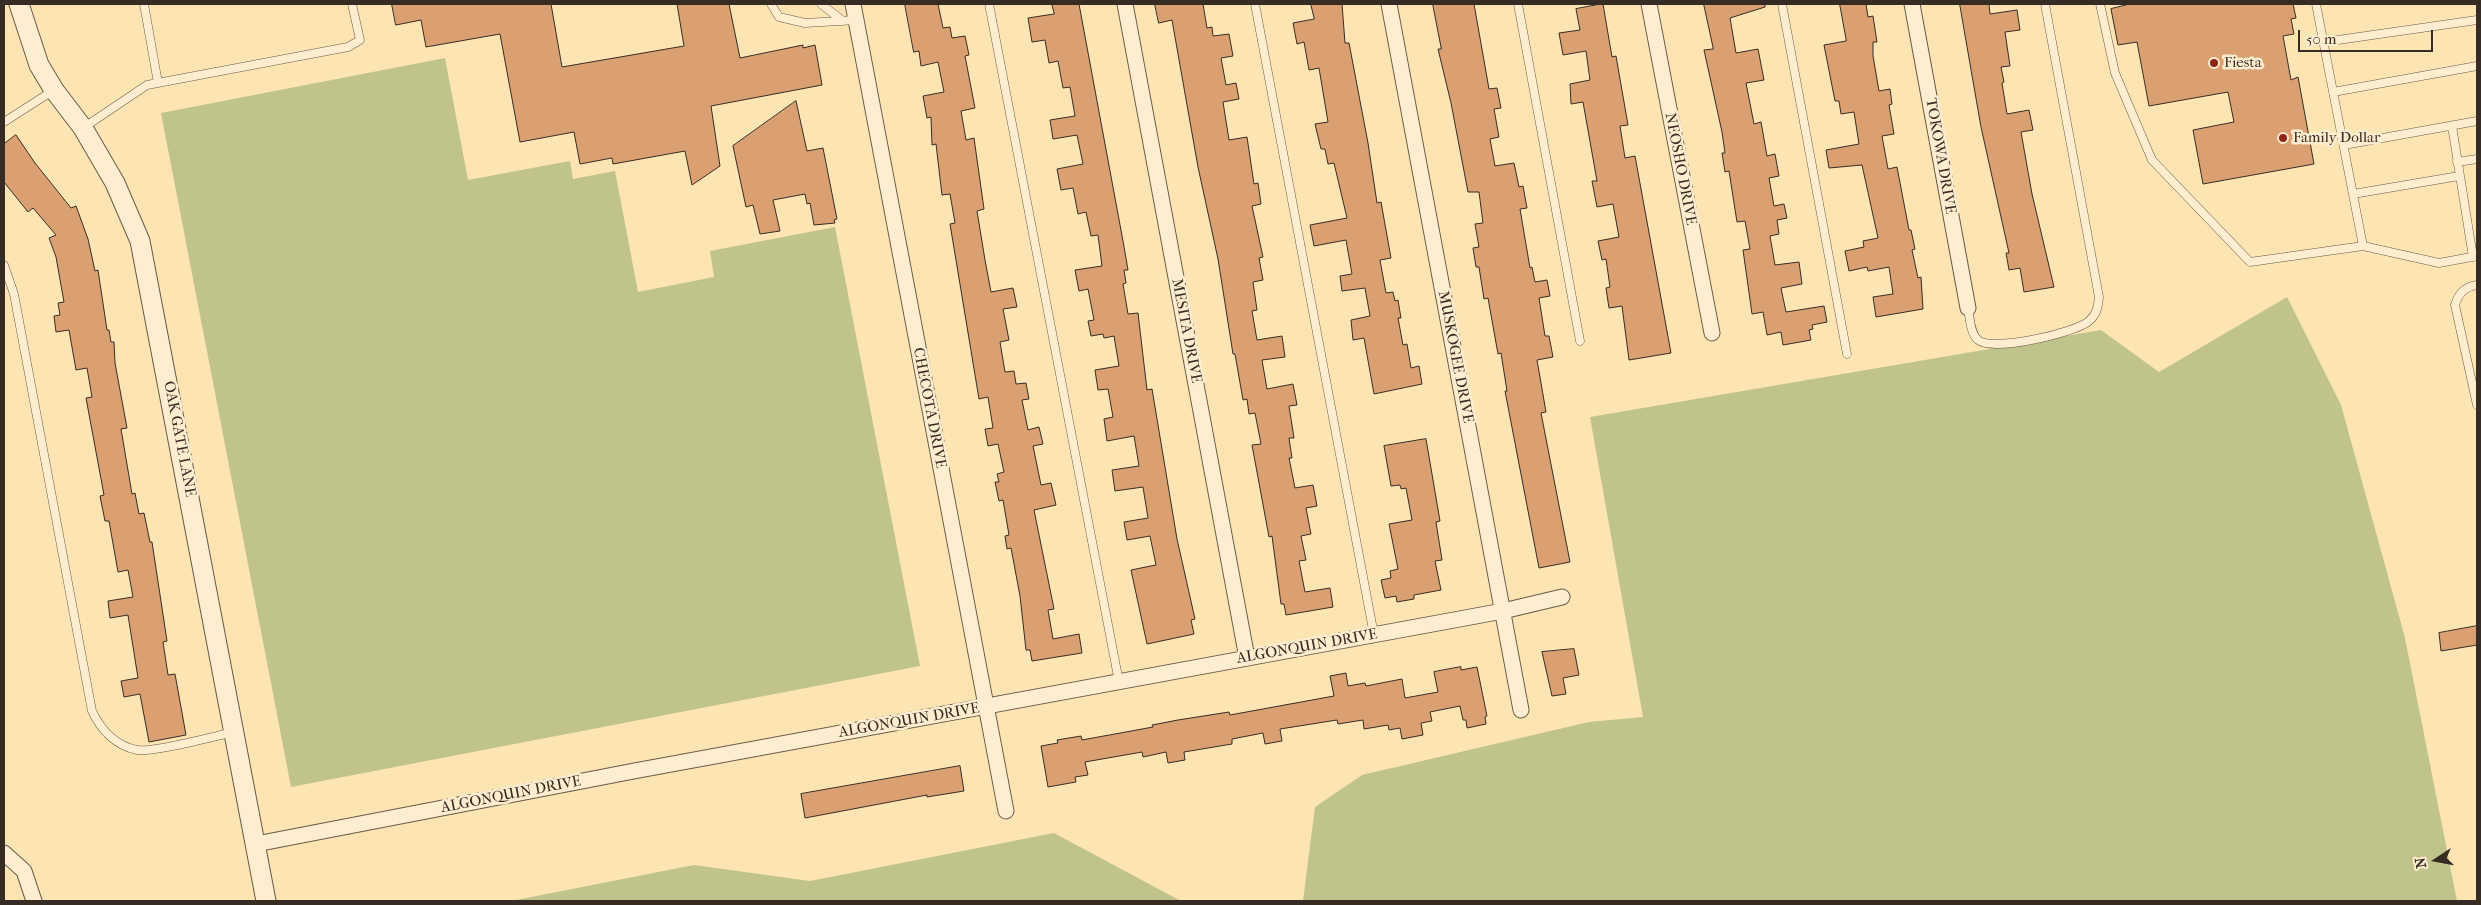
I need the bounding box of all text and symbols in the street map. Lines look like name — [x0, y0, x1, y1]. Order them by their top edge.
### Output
scale bar — [2301, 20, 2436, 52]
text: 50 m — [2306, 30, 2336, 48]
place label: Fiesta — [2224, 54, 2262, 72]
marker: Fiesta — [2208, 57, 2220, 69]
street label: TOKOWA DRIVE — [1921, 97, 1959, 215]
street label: NEOSHO DRIVE — [1660, 111, 1700, 227]
place label: Family Dollar — [2293, 129, 2380, 147]
marker: Family Dollar — [2277, 132, 2289, 144]
street label: MESITA DRIVE — [1167, 277, 1205, 385]
street label: MUSKOGEE DRIVE — [1433, 289, 1477, 425]
street label: CHECOTA DRIVE — [908, 346, 950, 470]
street label: OAK GATE LANE — [159, 380, 199, 498]
street label: ALGONQUIN DRIVE — [1235, 626, 1379, 668]
street label: ALGONQUIN DRIVE — [837, 700, 981, 742]
street label: ALGONQUIN DRIVE — [439, 773, 583, 817]
north arrow — [2411, 835, 2461, 885]
text: N — [2411, 856, 2430, 870]

